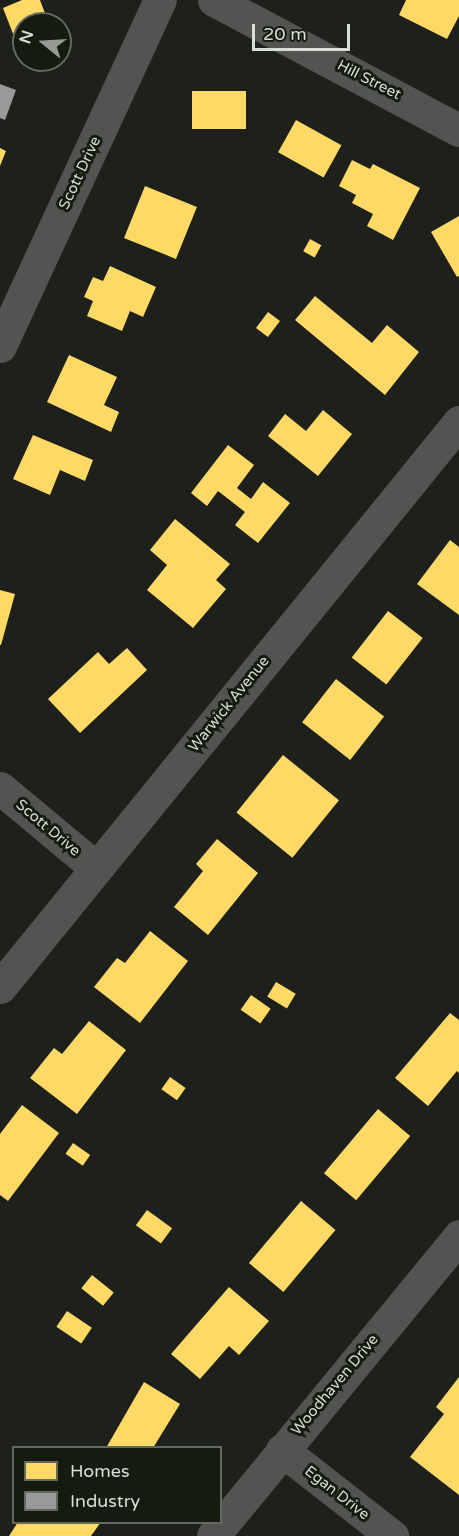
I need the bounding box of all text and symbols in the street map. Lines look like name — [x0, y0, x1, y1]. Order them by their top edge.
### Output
north arrow — [12, 12, 72, 72]
scale bar — [255, 12, 352, 50]
text: 20 m — [263, 23, 307, 45]
text: N — [15, 28, 38, 46]
street label: Hill Street — [334, 56, 404, 104]
street label: Scott Drive — [55, 134, 105, 212]
street label: Warwick Avenue — [185, 652, 273, 756]
street label: Scott Drive — [12, 796, 84, 860]
street label: Woodhaven Drive — [288, 1331, 382, 1439]
legend — [12, 1446, 222, 1524]
text: Homes — [70, 1460, 130, 1482]
street label: Egan Drive — [301, 1462, 373, 1524]
text: Industry — [70, 1490, 140, 1512]

